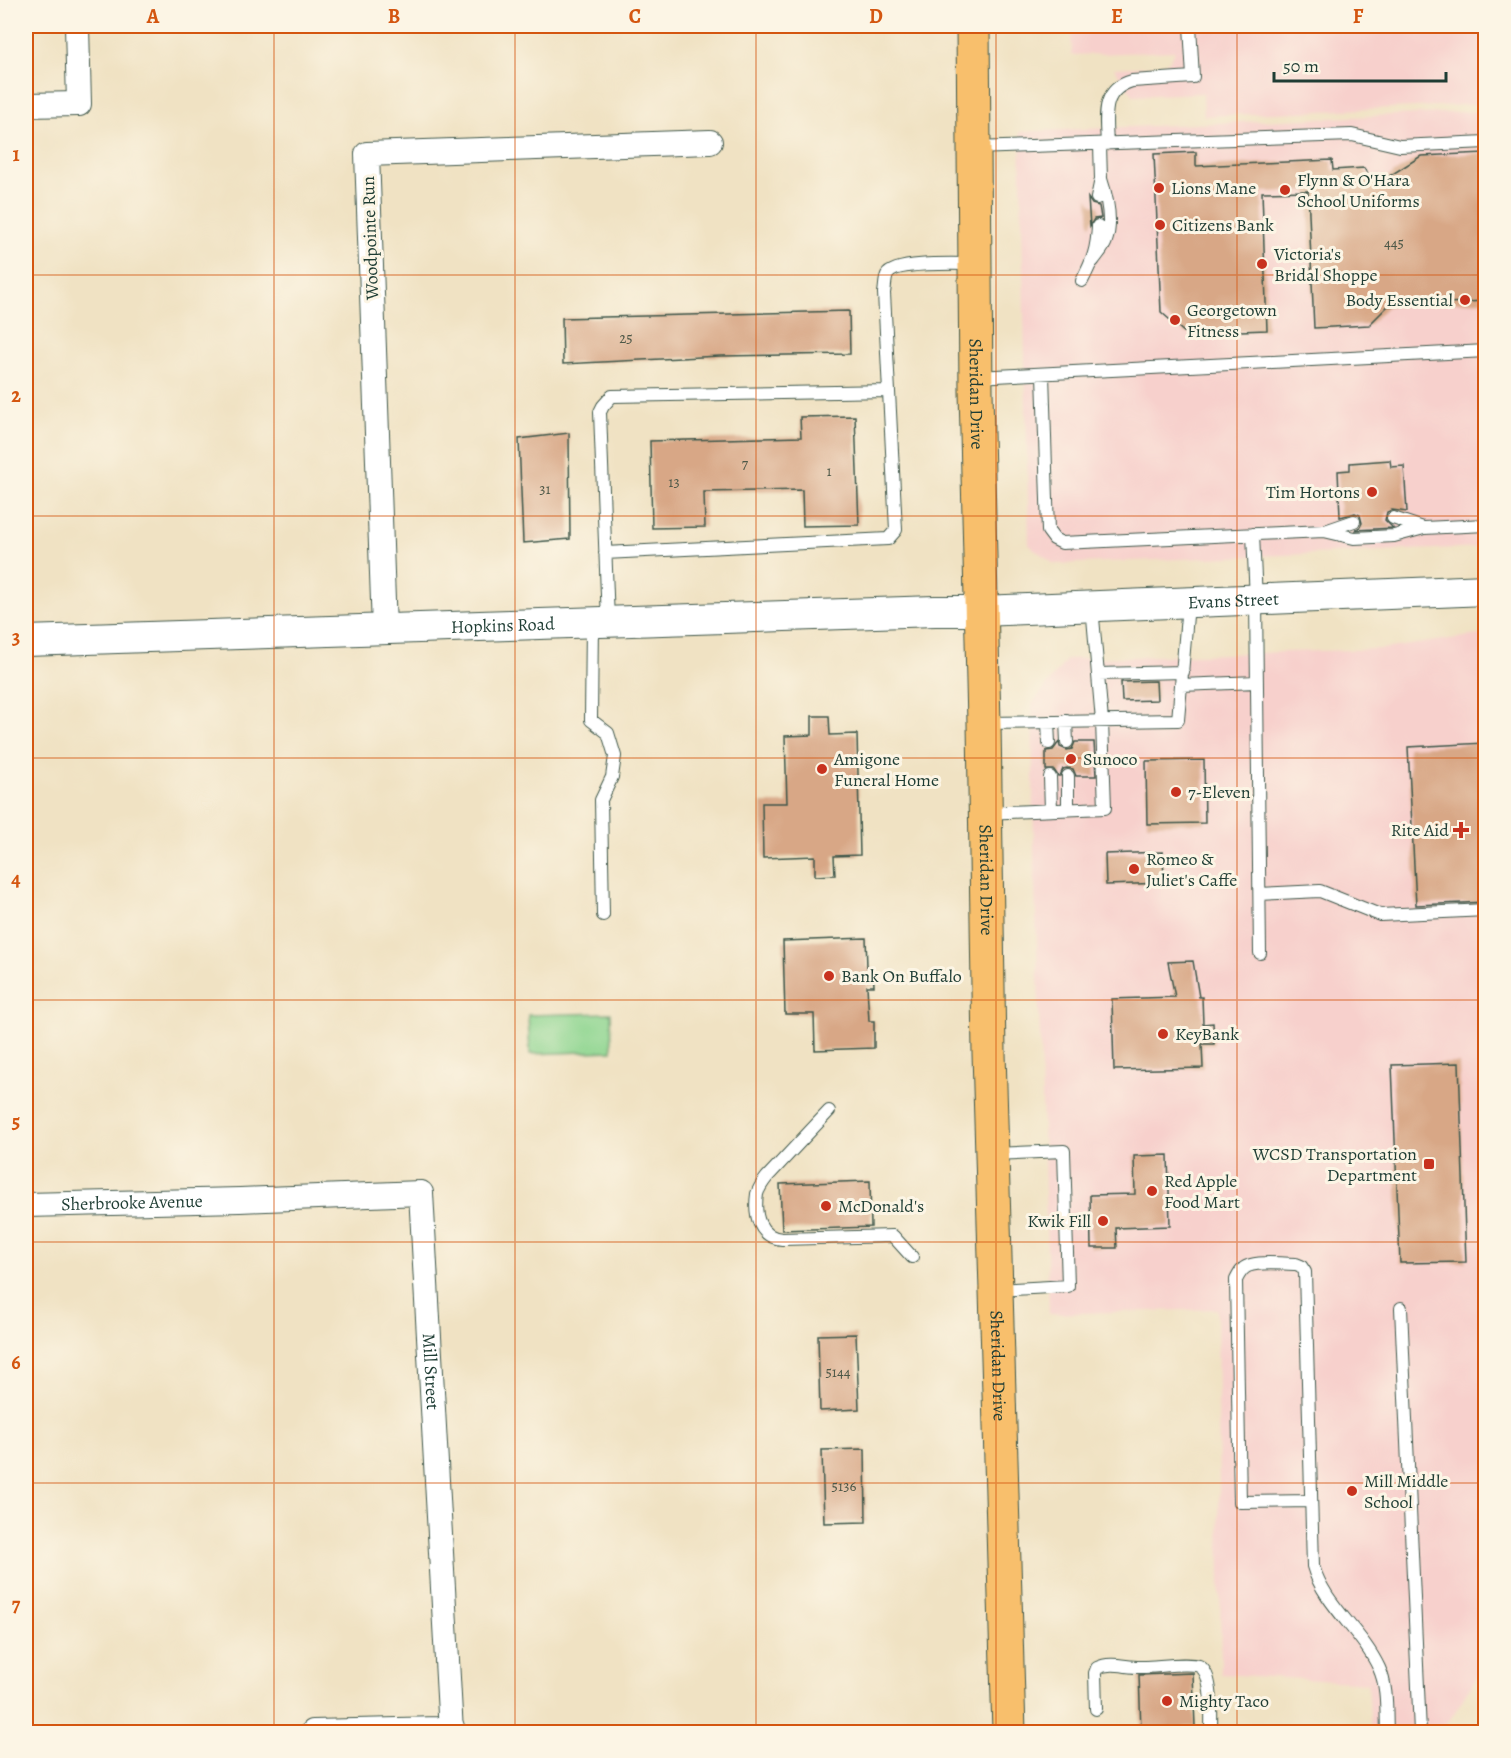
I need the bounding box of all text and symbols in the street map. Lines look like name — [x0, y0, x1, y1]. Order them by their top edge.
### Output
text: A — [146, 3, 160, 30]
text: B — [388, 3, 400, 30]
text: C — [629, 3, 641, 30]
text: D — [869, 3, 883, 30]
text: E — [1111, 3, 1123, 30]
text: F — [1353, 3, 1364, 30]
scale bar — [1274, 45, 1446, 83]
text: 50 m — [1283, 54, 1319, 78]
text: 1 — [12, 141, 20, 168]
place label: Flynn & O'Hara School Uniforms — [1297, 168, 1420, 213]
street label: Woodpointe Run — [356, 175, 384, 301]
place label: Lions Mane — [1171, 176, 1256, 200]
marker: Lions Mane — [1152, 181, 1166, 195]
marker: Flynn & O'Hara School Uniforms — [1278, 183, 1292, 197]
place label: Citizens Bank — [1172, 213, 1274, 237]
marker: Citizens Bank — [1153, 218, 1167, 232]
house number: 445 — [1384, 233, 1404, 253]
place label: Victoria's Bridal Shoppe — [1273, 242, 1378, 287]
marker: Victoria's Bridal Shoppe — [1255, 257, 1269, 271]
place label: Body Essential — [1345, 288, 1454, 312]
marker: Body Essential — [1458, 293, 1472, 307]
place label: Georgetown Fitness — [1187, 298, 1277, 343]
marker: Georgetown Fitness — [1168, 313, 1182, 327]
house number: 25 — [619, 328, 633, 348]
street label: Sheridan Drive — [964, 338, 989, 450]
text: 2 — [11, 382, 21, 409]
house number: 7 — [742, 454, 749, 474]
house number: 1 — [826, 461, 832, 481]
house number: 13 — [668, 472, 680, 492]
house number: 31 — [539, 479, 551, 499]
place label: Tim Hortons — [1266, 480, 1360, 504]
marker: Tim Hortons — [1365, 485, 1379, 499]
street label: Evans Street — [1187, 587, 1279, 614]
street label: Hopkins Road — [450, 612, 555, 639]
text: 3 — [12, 624, 20, 651]
place label: Amigone Funeral Home — [833, 747, 939, 792]
place label: Sunoco — [1083, 747, 1137, 771]
marker: Sunoco — [1064, 752, 1078, 766]
marker: Amigone Funeral Home — [815, 762, 829, 776]
place label: 7-Eleven — [1188, 780, 1251, 804]
marker: 7-Eleven — [1169, 785, 1183, 799]
place label: Rite Aid — [1391, 818, 1449, 842]
marker: Rite Aid — [1454, 823, 1468, 837]
street label: Sheridan Drive — [974, 824, 999, 936]
place label: Romeo & Juliet's Caffe — [1146, 847, 1237, 892]
marker: Romeo & Juliet's Caffe — [1127, 862, 1141, 876]
text: 4 — [11, 866, 21, 893]
place label: Bank On Buffalo — [841, 964, 962, 988]
marker: Bank On Buffalo — [822, 969, 836, 983]
place label: KeyBank — [1175, 1022, 1239, 1046]
marker: KeyBank — [1156, 1027, 1170, 1041]
text: 5 — [12, 1108, 20, 1135]
place label: WCSD Transportation Department — [1252, 1142, 1417, 1187]
marker: WCSD Transportation Department — [1422, 1157, 1436, 1171]
place label: Red Apple Food Mart — [1164, 1169, 1240, 1214]
marker: Red Apple Food Mart — [1145, 1184, 1159, 1198]
street label: Sherbrooke Avenue — [61, 1189, 203, 1216]
place label: McDonald's — [838, 1194, 924, 1218]
marker: McDonald's — [819, 1199, 833, 1213]
place label: Kwik Fill — [1027, 1209, 1092, 1233]
marker: Kwik Fill — [1096, 1214, 1110, 1228]
street label: Sheridan Drive — [985, 1310, 1012, 1422]
street label: Mill Street — [417, 1332, 445, 1411]
text: 6 — [11, 1349, 21, 1376]
house number: 5144 — [825, 1362, 851, 1382]
place label: Mill Middle School — [1364, 1469, 1448, 1514]
house number: 5136 — [832, 1476, 856, 1496]
marker: Mill Middle School — [1345, 1484, 1359, 1498]
text: 7 — [12, 1591, 21, 1618]
place label: Mighty Taco — [1179, 1689, 1269, 1713]
marker: Mighty Taco — [1160, 1694, 1174, 1708]

